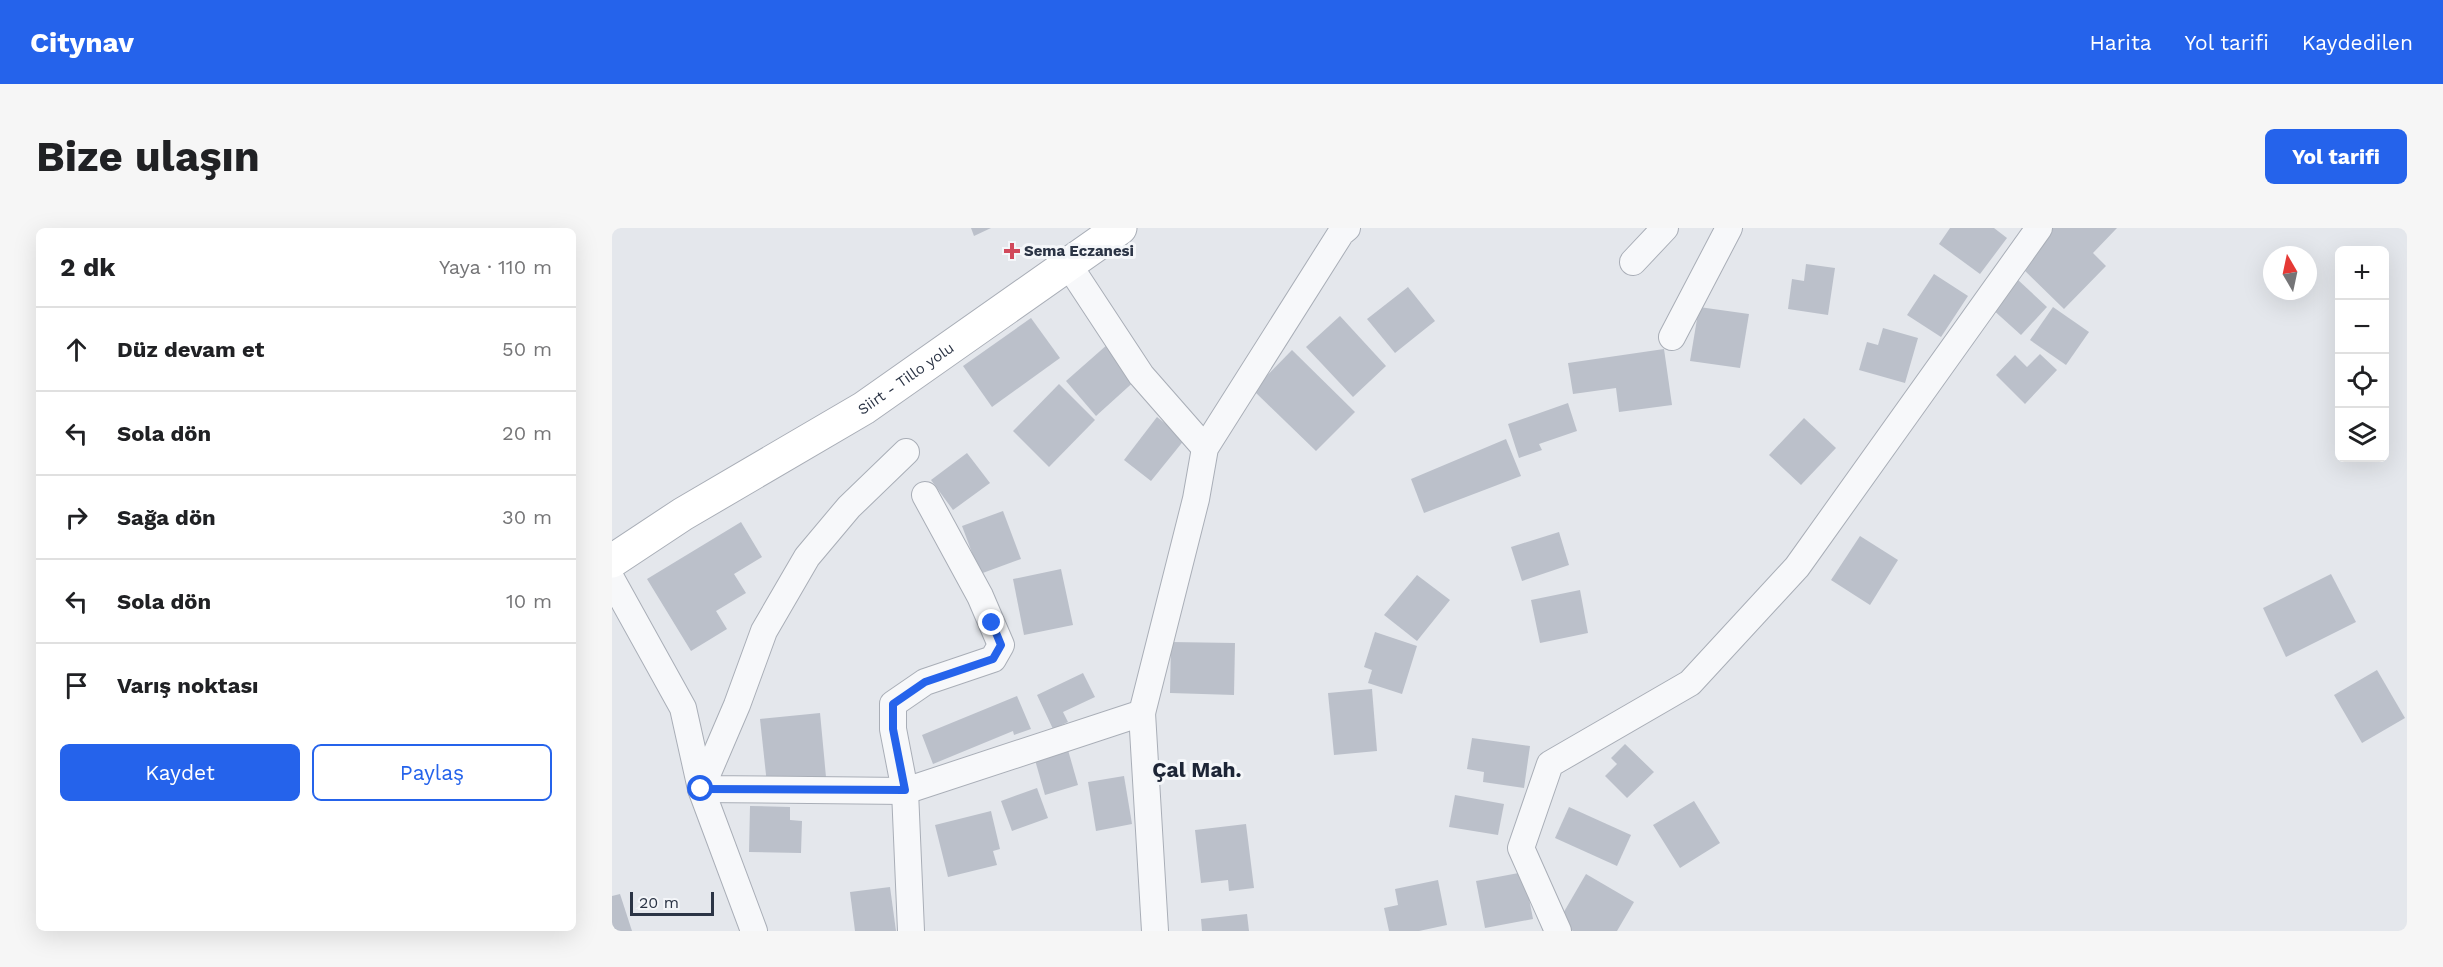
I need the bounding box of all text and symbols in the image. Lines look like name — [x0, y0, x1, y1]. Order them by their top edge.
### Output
text: Citynav — [30, 26, 134, 59]
text: Harita — [2090, 30, 2152, 55]
text: Yol tarifi — [2185, 30, 2269, 55]
text: Kaydedilen — [2302, 30, 2413, 55]
button: Yol tarifi — [2265, 129, 2407, 184]
text: Bize ulaşın — [36, 132, 260, 181]
place label: Sema Eczanesi — [1024, 242, 1134, 260]
marker: Sema Eczanesi — [1005, 244, 1019, 258]
north arrow — [2263, 246, 2317, 300]
map controls — [2335, 246, 2389, 462]
button: + — [2335, 246, 2389, 300]
text: 2 dk — [60, 252, 115, 282]
text: Yaya · 110 m — [439, 255, 552, 279]
button: − — [2335, 300, 2389, 354]
icon: ahead — [60, 333, 93, 366]
text: Düz devam et — [117, 337, 264, 362]
text: 50 m — [502, 337, 552, 361]
street label: Siirt - Tillo yolu — [855, 339, 957, 419]
button: locate — [2335, 354, 2389, 408]
button: layers — [2335, 408, 2389, 462]
icon: left — [60, 417, 93, 450]
text: Sola dön — [117, 421, 211, 446]
text: 20 m — [502, 421, 552, 445]
icon: right — [60, 501, 93, 534]
text: Sağa dön — [117, 505, 216, 530]
text: 30 m — [502, 505, 552, 529]
icon: left — [60, 585, 93, 618]
text: Sola dön — [117, 589, 211, 614]
text: 10 m — [506, 589, 552, 613]
route end — [978, 609, 1004, 635]
icon: arrive — [60, 669, 93, 702]
text: Varış noktası — [117, 673, 259, 698]
button: Kaydet — [60, 744, 300, 801]
button: Paylaş — [312, 744, 552, 801]
district label: Çal Mah. — [1152, 757, 1242, 782]
route start — [687, 775, 713, 801]
scale bar — [630, 889, 714, 916]
text: 20 m — [639, 893, 679, 912]

